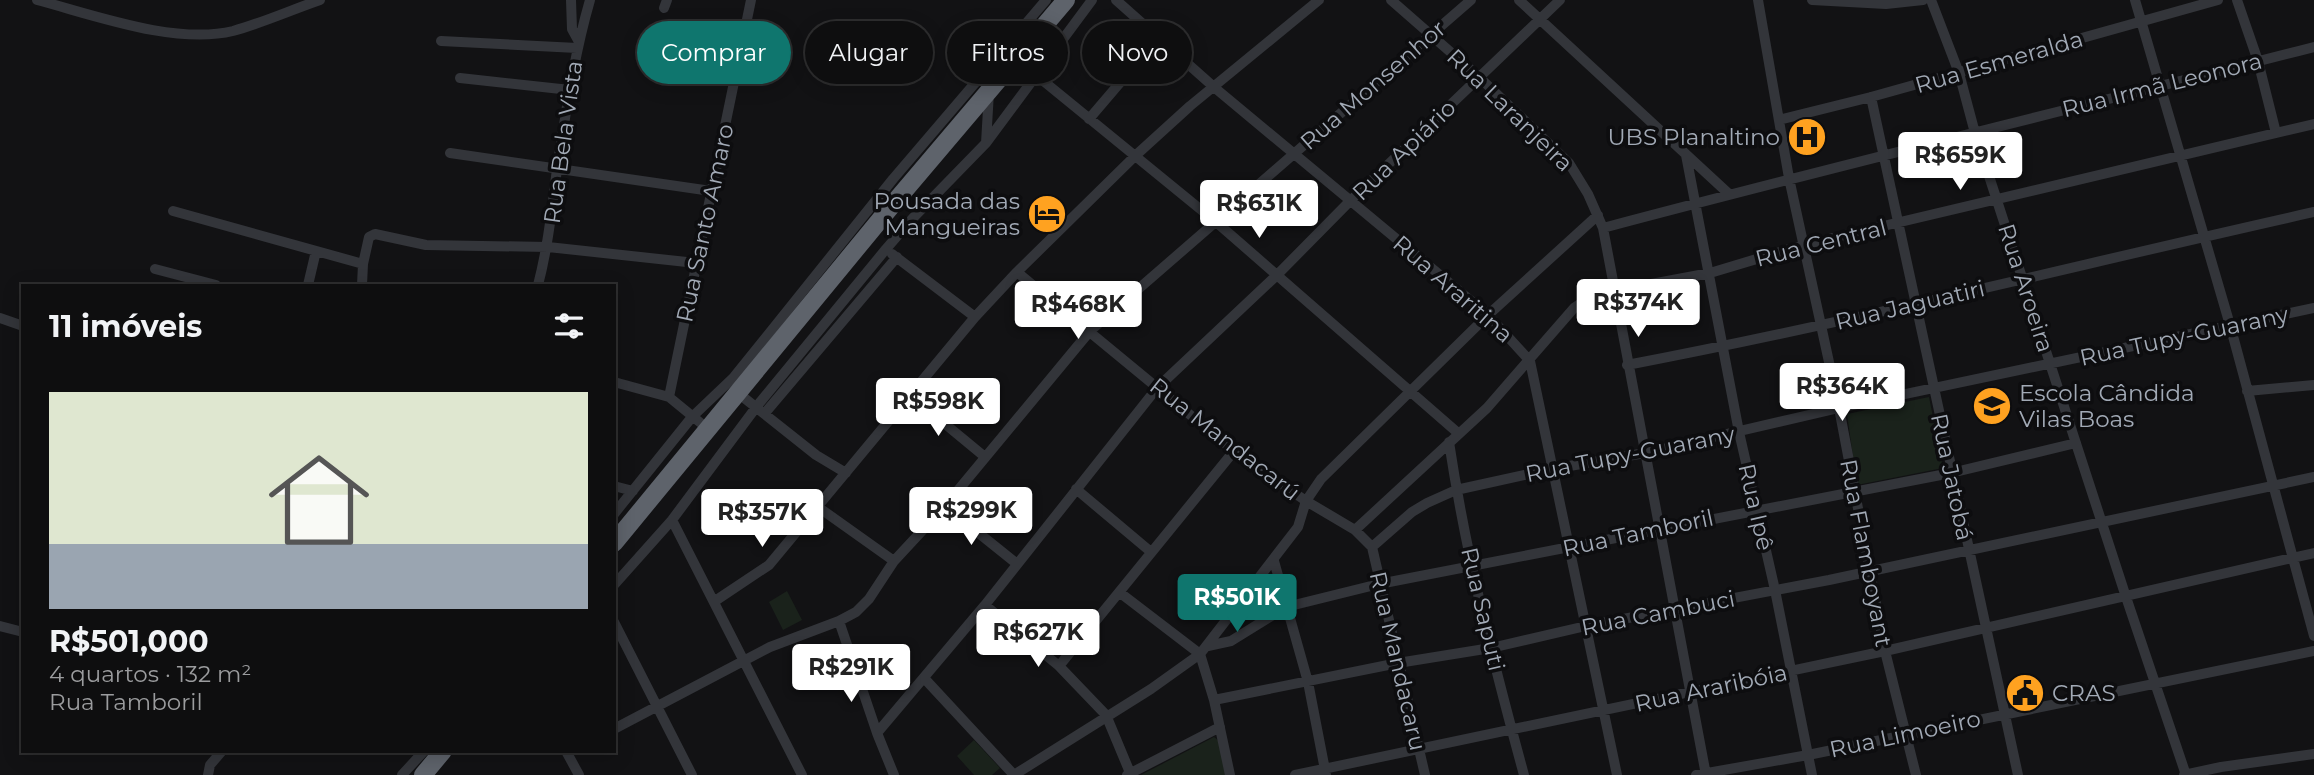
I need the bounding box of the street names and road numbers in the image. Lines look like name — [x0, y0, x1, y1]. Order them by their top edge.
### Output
street label: Rua Monsenhor — [1295, 14, 1451, 156]
street label: Rua Esmeralda — [1912, 25, 2086, 99]
street label: Rua Laranjeira — [1441, 43, 1579, 177]
street label: Rua Irmã Leonora — [2059, 47, 2265, 123]
street label: Rua Bela Vista — [538, 59, 588, 225]
street label: Rua Apiário — [1346, 94, 1462, 206]
street label: Rua Santo Amaro — [670, 121, 740, 325]
street label: Rua Central — [1752, 213, 1890, 273]
street label: Rua Aroeira — [1992, 220, 2060, 356]
street label: Rua Araritina — [1387, 229, 1519, 349]
street label: Rua Jaguatiri — [1833, 274, 1987, 336]
street label: Rua Tupy-Guarany — [2077, 300, 2291, 372]
street label: Rua Mandacarú — [1144, 372, 1306, 506]
street label: Rua Jatobá — [1925, 411, 1979, 543]
street label: Rua Tupy-Guarany — [1523, 420, 1738, 488]
street label: Rua Flamboyant — [1834, 457, 1898, 649]
street label: Rua Ipê — [1732, 461, 1780, 553]
street label: Rua Tamboril — [1560, 503, 1716, 563]
street label: Rua Saputi — [1455, 544, 1511, 674]
street label: Rua Mandacaru — [1364, 569, 1432, 753]
street label: Rua Cambuci — [1579, 584, 1737, 642]
street label: Rua Araribóia — [1632, 658, 1790, 718]
street label: Rua Limoeiro — [1827, 704, 1983, 764]

